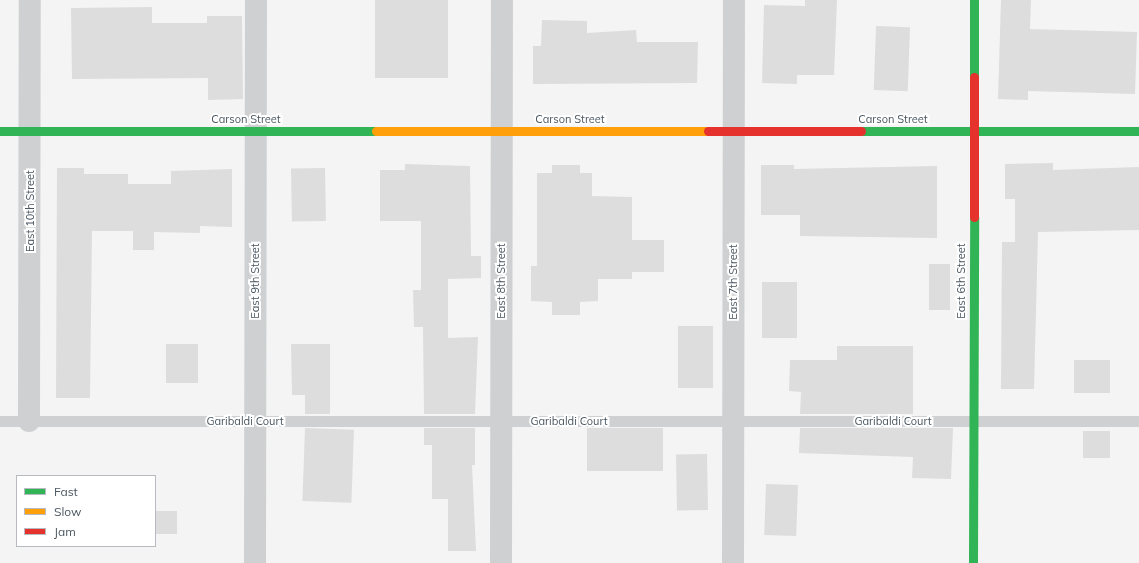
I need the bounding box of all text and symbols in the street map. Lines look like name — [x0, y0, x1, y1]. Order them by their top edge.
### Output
street label: Carson Street — [211, 112, 281, 126]
street label: Carson Street — [535, 112, 605, 126]
street label: Carson Street — [858, 112, 928, 126]
street label: East 10th Street — [23, 170, 37, 252]
street label: East 9th Street — [248, 243, 262, 319]
street label: East 8th Street — [494, 243, 508, 319]
street label: East 6th Street — [954, 243, 968, 319]
street label: East 7th Street — [726, 244, 740, 320]
street label: Garibaldi Court — [206, 414, 284, 428]
street label: Garibaldi Court — [530, 414, 608, 428]
street label: Garibaldi Court — [854, 414, 932, 428]
legend — [16, 475, 156, 547]
text: Fast — [54, 484, 78, 499]
text: Slow — [54, 504, 82, 519]
text: Jam — [54, 524, 76, 539]

